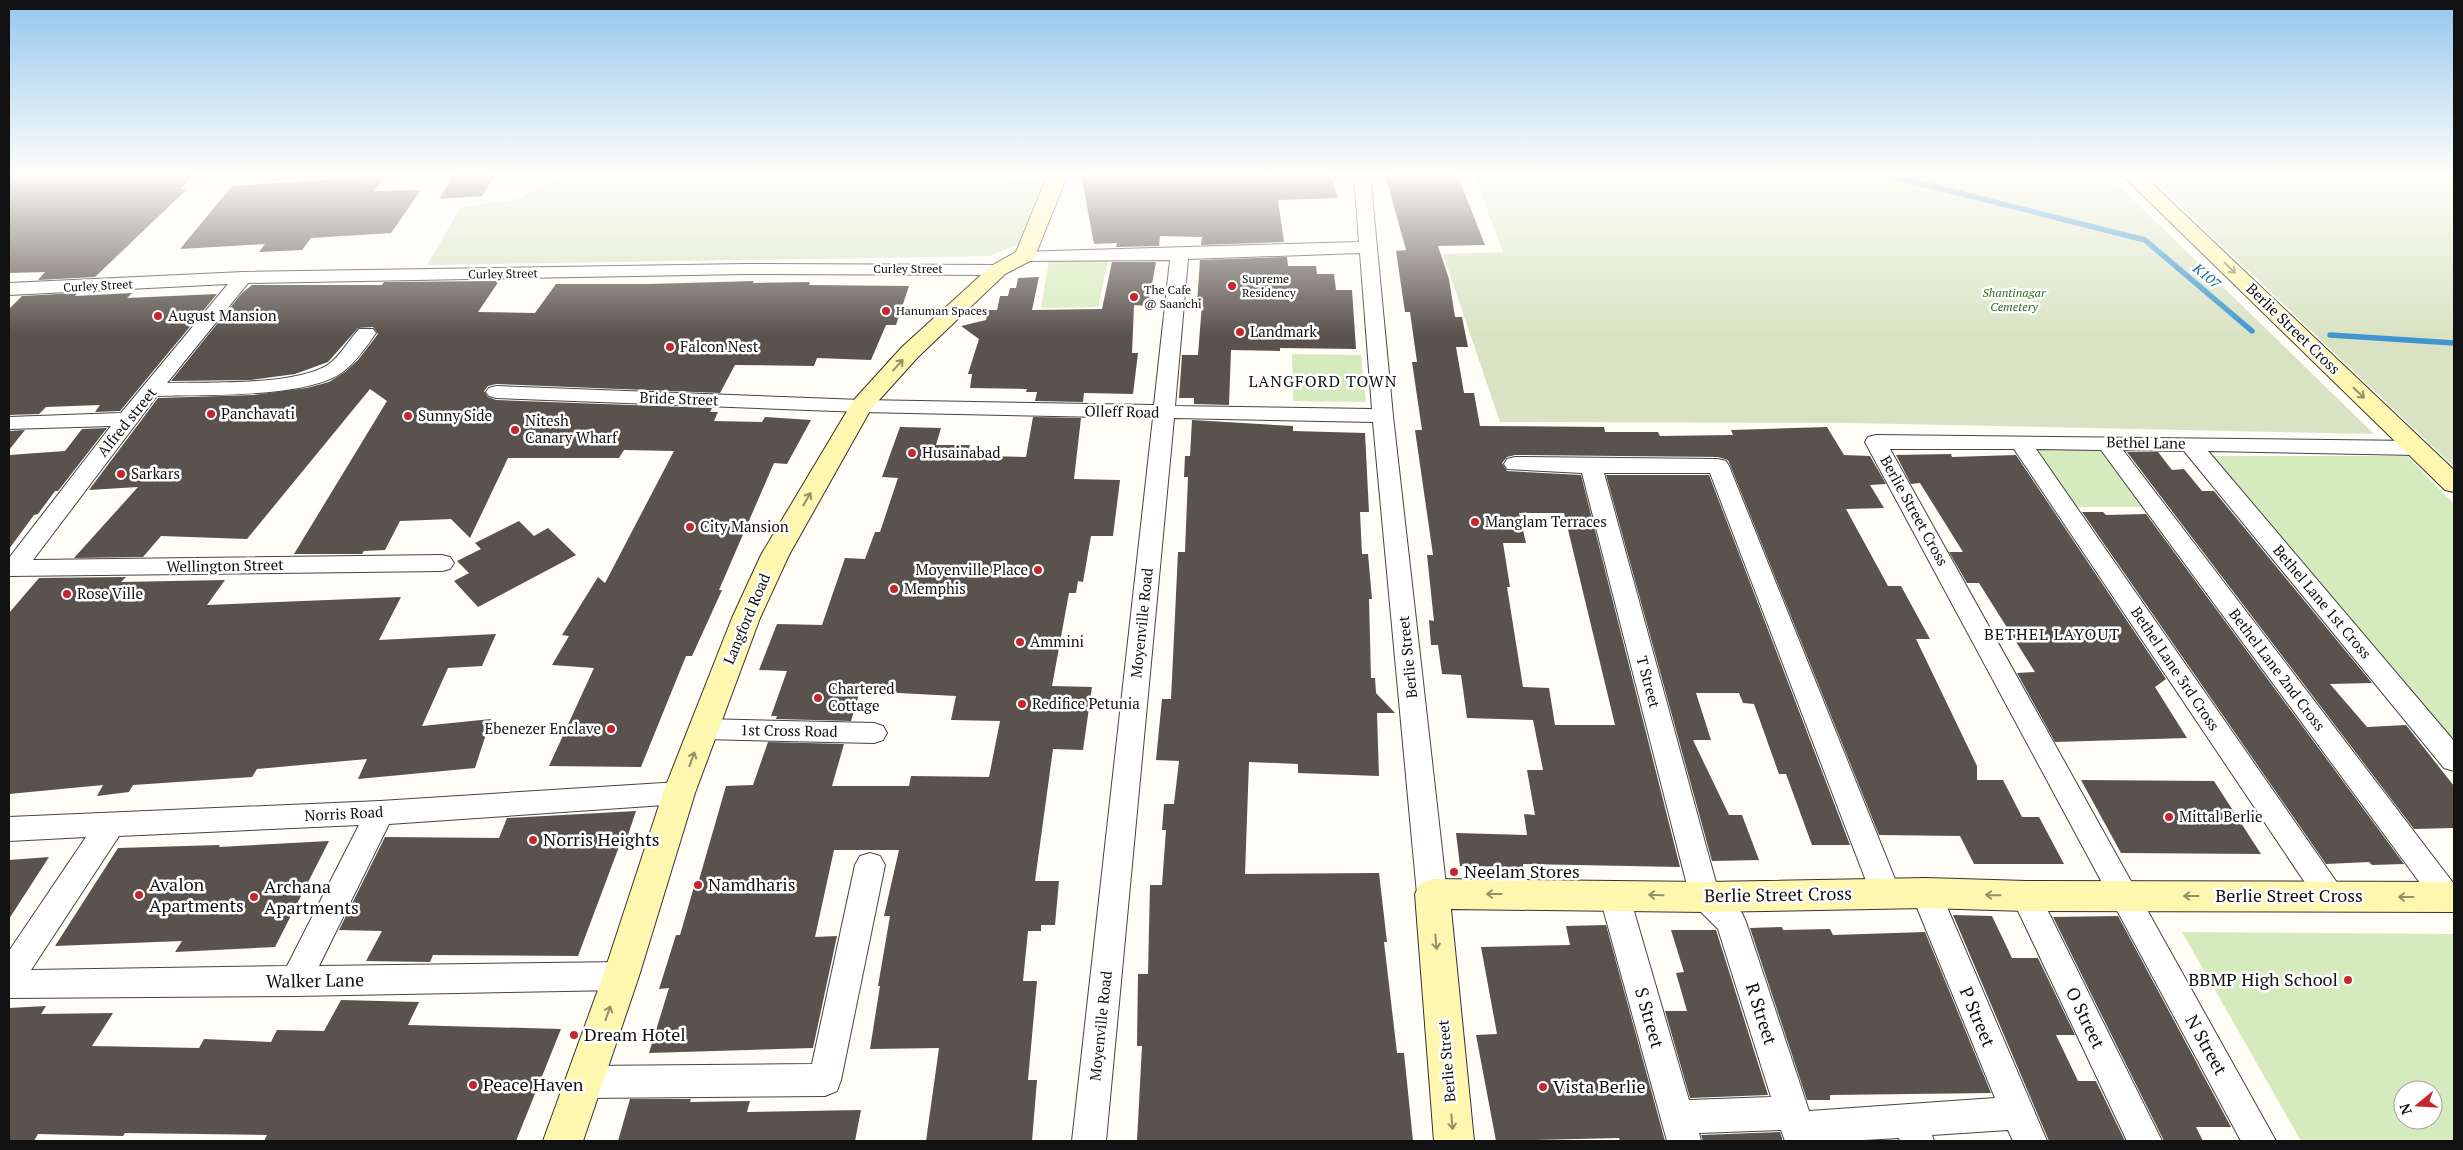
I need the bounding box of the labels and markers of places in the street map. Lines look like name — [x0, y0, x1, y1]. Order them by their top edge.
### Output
place label: Supreme Residency — [1242, 271, 1297, 300]
marker: Supreme Residency — [1226, 280, 1238, 292]
place label: The Cafe @ Saanchi — [1144, 282, 1202, 311]
marker: The Cafe @ Saanchi — [1128, 291, 1140, 303]
place label: Hanuman Spaces — [896, 303, 987, 318]
place label: August Mansion — [168, 305, 277, 325]
marker: Hanuman Spaces — [880, 305, 892, 317]
marker: August Mansion — [152, 310, 164, 322]
place label: Landmark — [1250, 321, 1317, 341]
marker: Landmark — [1234, 326, 1246, 338]
place label: Falcon Nest — [680, 336, 759, 356]
marker: Falcon Nest — [664, 341, 676, 353]
place label: Panchavati — [221, 403, 295, 423]
place label: Sunny Side — [418, 405, 492, 425]
marker: Panchavati — [205, 408, 217, 420]
marker: Sunny Side — [402, 410, 414, 422]
place label: Nitesh Canary Wharf — [525, 410, 618, 447]
marker: Nitesh Canary Wharf — [509, 424, 521, 436]
place label: Husainabad — [922, 442, 1001, 462]
marker: Husainabad — [906, 447, 918, 459]
place label: Sarkars — [131, 463, 180, 483]
marker: Sarkars — [115, 468, 127, 480]
place label: Manglam Terraces — [1485, 511, 1607, 531]
place label: City Mansion — [700, 516, 789, 536]
marker: Manglam Terraces — [1469, 516, 1481, 528]
marker: City Mansion — [684, 521, 696, 533]
place label: Moyenville Place — [916, 559, 1028, 579]
marker: Moyenville Place — [1032, 564, 1044, 576]
place label: Memphis — [904, 578, 966, 598]
place label: Rose Ville — [77, 583, 143, 603]
marker: Memphis — [888, 583, 900, 595]
marker: Rose Ville — [61, 588, 73, 600]
place label: Ammini — [1030, 631, 1084, 651]
marker: Ammini — [1014, 636, 1026, 648]
place label: Chartered Cottage — [828, 678, 895, 715]
marker: Chartered Cottage — [812, 692, 824, 704]
place label: Redifice Petunia — [1032, 693, 1140, 713]
marker: Redifice Petunia — [1016, 698, 1028, 710]
place label: Ebenezer Enclave — [485, 718, 601, 738]
marker: Ebenezer Enclave — [605, 723, 617, 735]
place label: Mittal Berlie — [2179, 806, 2262, 826]
marker: Mittal Berlie — [2163, 811, 2175, 823]
place label: Norris Heights — [543, 827, 660, 851]
marker: Norris Heights — [527, 834, 539, 846]
place label: Neelam Stores — [1464, 859, 1580, 883]
marker: Neelam Stores — [1448, 866, 1460, 878]
place label: Avalon Apartments — [149, 872, 244, 917]
place label: Namdharis — [708, 872, 796, 896]
place label: Archana Apartments — [264, 874, 359, 919]
marker: Namdharis — [692, 879, 704, 891]
marker: Avalon Apartments — [133, 889, 145, 901]
marker: Archana Apartments — [248, 891, 260, 903]
place label: BBMP High School — [2188, 967, 2338, 991]
marker: BBMP High School — [2342, 974, 2354, 986]
place label: Dream Hotel — [584, 1022, 686, 1046]
marker: Dream Hotel — [568, 1029, 580, 1041]
place label: Peace Haven — [483, 1072, 584, 1096]
place label: Vista Berlie — [1553, 1074, 1646, 1098]
marker: Peace Haven — [467, 1079, 479, 1091]
marker: Vista Berlie — [1537, 1081, 1549, 1093]

